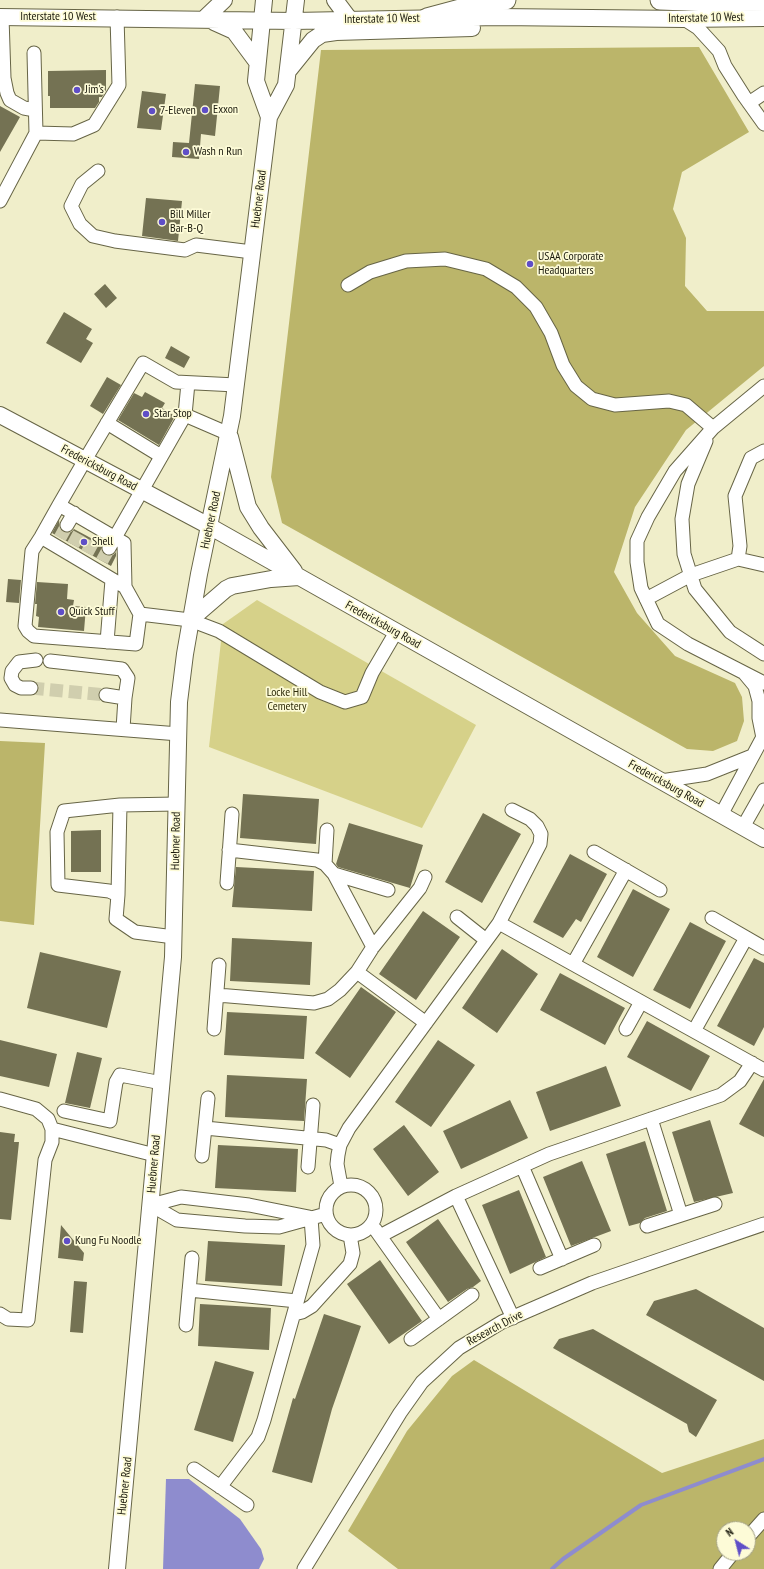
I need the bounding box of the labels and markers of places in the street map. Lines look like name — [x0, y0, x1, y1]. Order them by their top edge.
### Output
place label: Jim's — [85, 83, 104, 97]
marker: Jim's — [72, 85, 82, 95]
place label: Exxon — [213, 103, 238, 117]
place label: 7-Eleven — [160, 104, 196, 118]
marker: Exxon — [200, 105, 210, 115]
marker: 7-Eleven — [147, 106, 157, 116]
place label: Wash n Run — [194, 145, 242, 159]
marker: Wash n Run — [181, 147, 191, 157]
place label: Bill Miller Bar-B-Q — [170, 208, 210, 236]
marker: Bill Miller Bar-B-Q — [157, 217, 167, 227]
place label: USAA Corporate Headquarters — [538, 250, 604, 278]
marker: USAA Corporate Headquarters — [525, 259, 535, 269]
place label: Star Stop — [154, 407, 192, 421]
marker: Star Stop — [141, 409, 151, 419]
place label: Shell — [92, 535, 113, 549]
marker: Shell — [79, 537, 89, 547]
place label: Quick Stuff — [69, 605, 115, 619]
marker: Quick Stuff — [56, 607, 66, 617]
place label: Kung Fu Noodle — [75, 1234, 141, 1248]
marker: Kung Fu Noodle — [62, 1236, 72, 1246]

